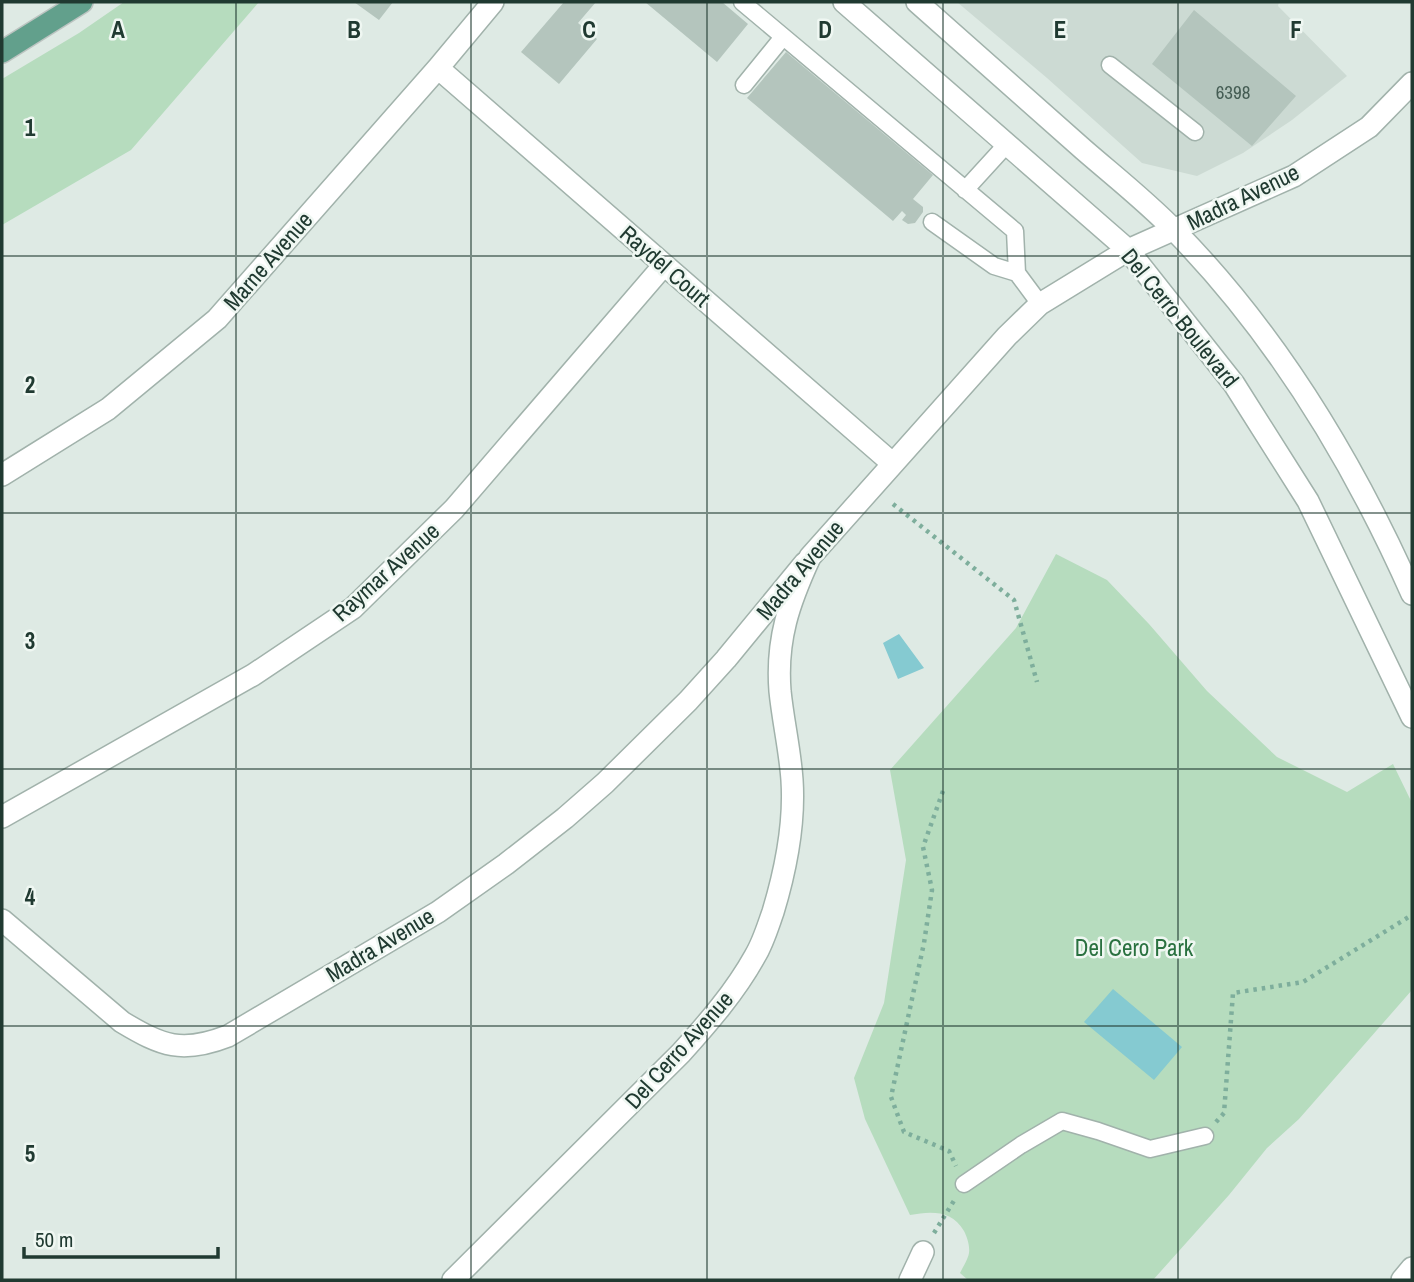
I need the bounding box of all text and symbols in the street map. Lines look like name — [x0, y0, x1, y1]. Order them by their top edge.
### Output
text: A — [111, 14, 125, 45]
text: B — [347, 14, 361, 45]
text: C — [582, 14, 596, 45]
text: D — [818, 14, 832, 45]
text: E — [1054, 14, 1066, 45]
text: F — [1290, 14, 1302, 45]
house number: 6398 — [1216, 79, 1250, 105]
text: 1 — [25, 112, 36, 143]
street label: Madra Avenue — [1181, 156, 1304, 237]
street label: Marne Avenue — [216, 205, 319, 317]
street label: Raydel Court — [614, 218, 717, 313]
street label: Del Cerro Boulevard — [1115, 242, 1246, 394]
text: 2 — [25, 369, 35, 400]
street label: Madra Avenue — [749, 513, 850, 626]
street label: Raymar Avenue — [326, 515, 446, 628]
text: 3 — [25, 625, 35, 656]
text: 4 — [25, 881, 36, 912]
street label: Madra Avenue — [320, 900, 440, 989]
park label: Del Cero Park — [1075, 932, 1194, 963]
street label: Del Cerro Avenue — [617, 984, 740, 1115]
text: 5 — [25, 1138, 35, 1169]
scale bar — [24, 1216, 219, 1260]
text: 50 m — [35, 1225, 73, 1254]

